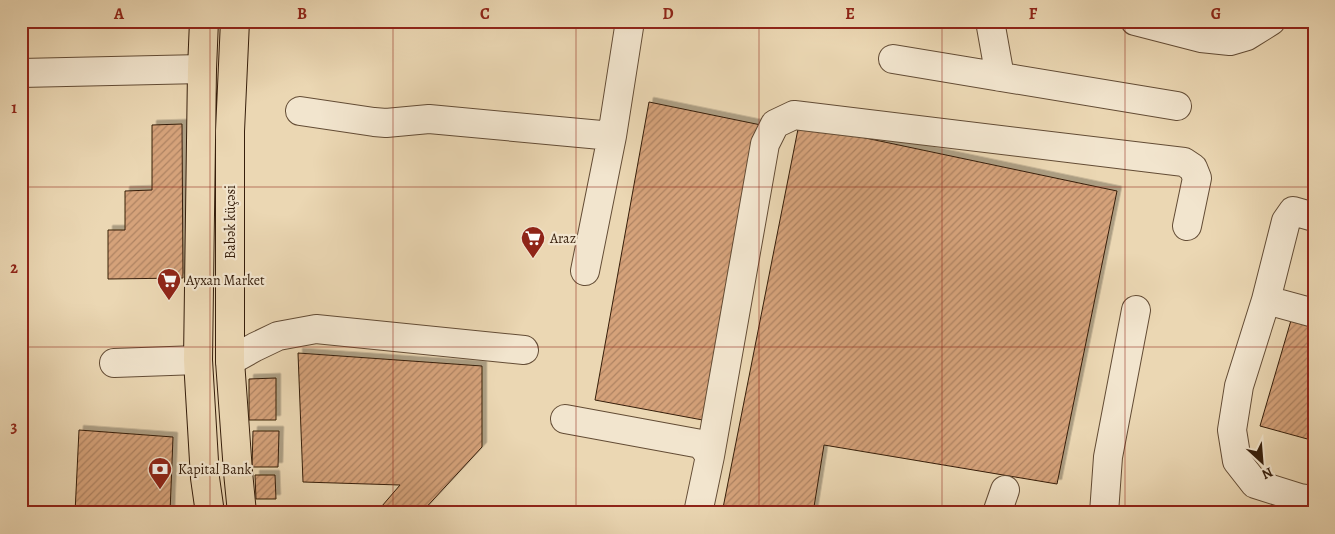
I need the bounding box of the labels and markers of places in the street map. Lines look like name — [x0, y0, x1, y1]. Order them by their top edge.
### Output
supermarket icon: Araz — [520, 225, 546, 259]
place label: Araz — [549, 229, 576, 248]
supermarket icon: Ayxan Market — [156, 267, 182, 301]
place label: Ayxan Market — [185, 271, 265, 290]
bank icon: Kapital Bank — [147, 456, 173, 490]
place label: Kapital Bank — [178, 460, 251, 479]

